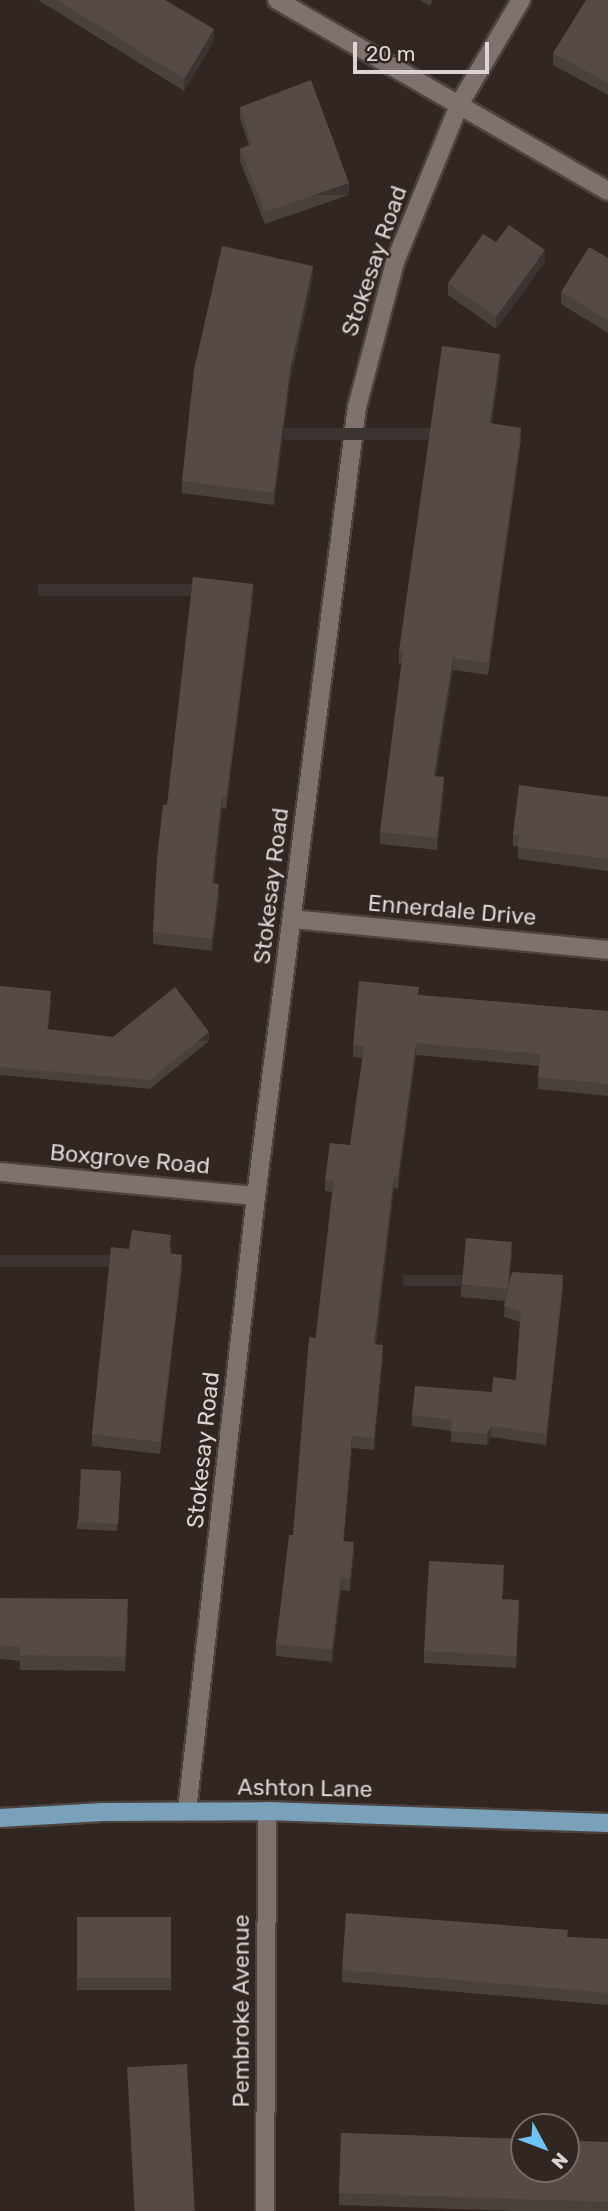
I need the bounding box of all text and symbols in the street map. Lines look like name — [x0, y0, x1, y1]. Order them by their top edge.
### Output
scale bar — [356, 28, 492, 72]
text: 20 m — [366, 41, 415, 66]
street label: Stokesay Road — [335, 182, 413, 340]
street label: Stokesay Road — [248, 806, 294, 966]
street label: Ennerdale Drive — [367, 889, 537, 931]
street label: Boxgrove Road — [49, 1138, 211, 1180]
street label: Stokesay Road — [181, 1370, 225, 1530]
street label: Ashton Lane — [237, 1773, 373, 1803]
street label: Pembroke Avenue — [227, 1914, 255, 2108]
north arrow — [510, 2113, 580, 2183]
text: N — [547, 2148, 573, 2173]

